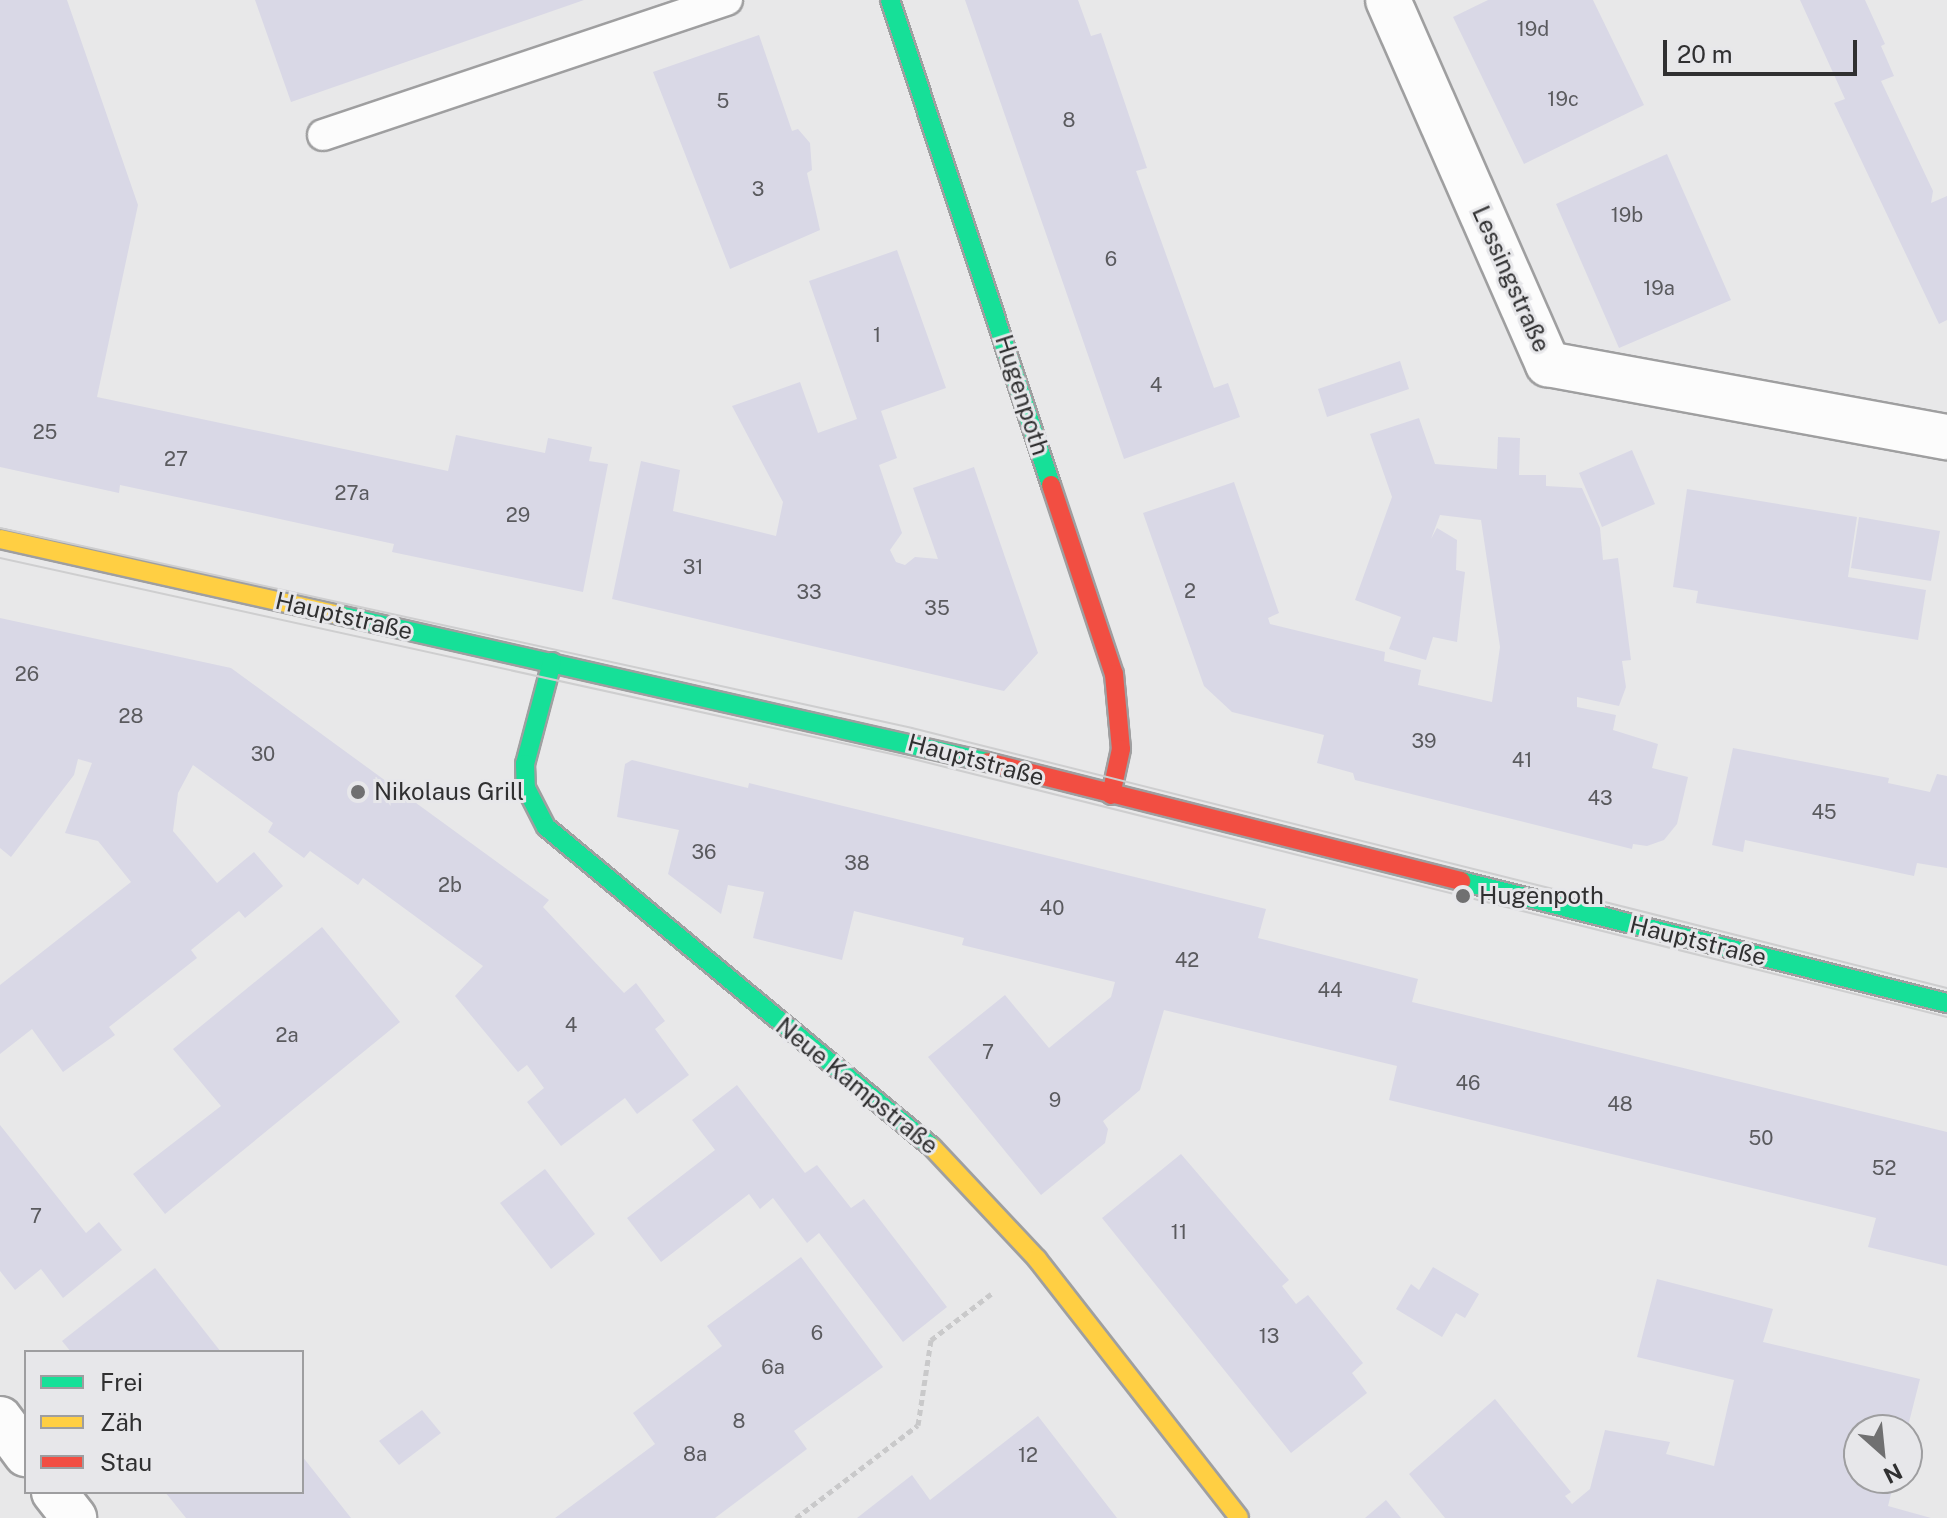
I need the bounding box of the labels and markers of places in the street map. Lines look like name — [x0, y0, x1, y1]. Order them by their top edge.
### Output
place label: Nikolaus Grill — [374, 778, 524, 806]
marker: Nikolaus Grill — [349, 783, 367, 801]
place label: Hugenpoth — [1479, 882, 1604, 910]
marker: Hugenpoth — [1454, 887, 1472, 905]

